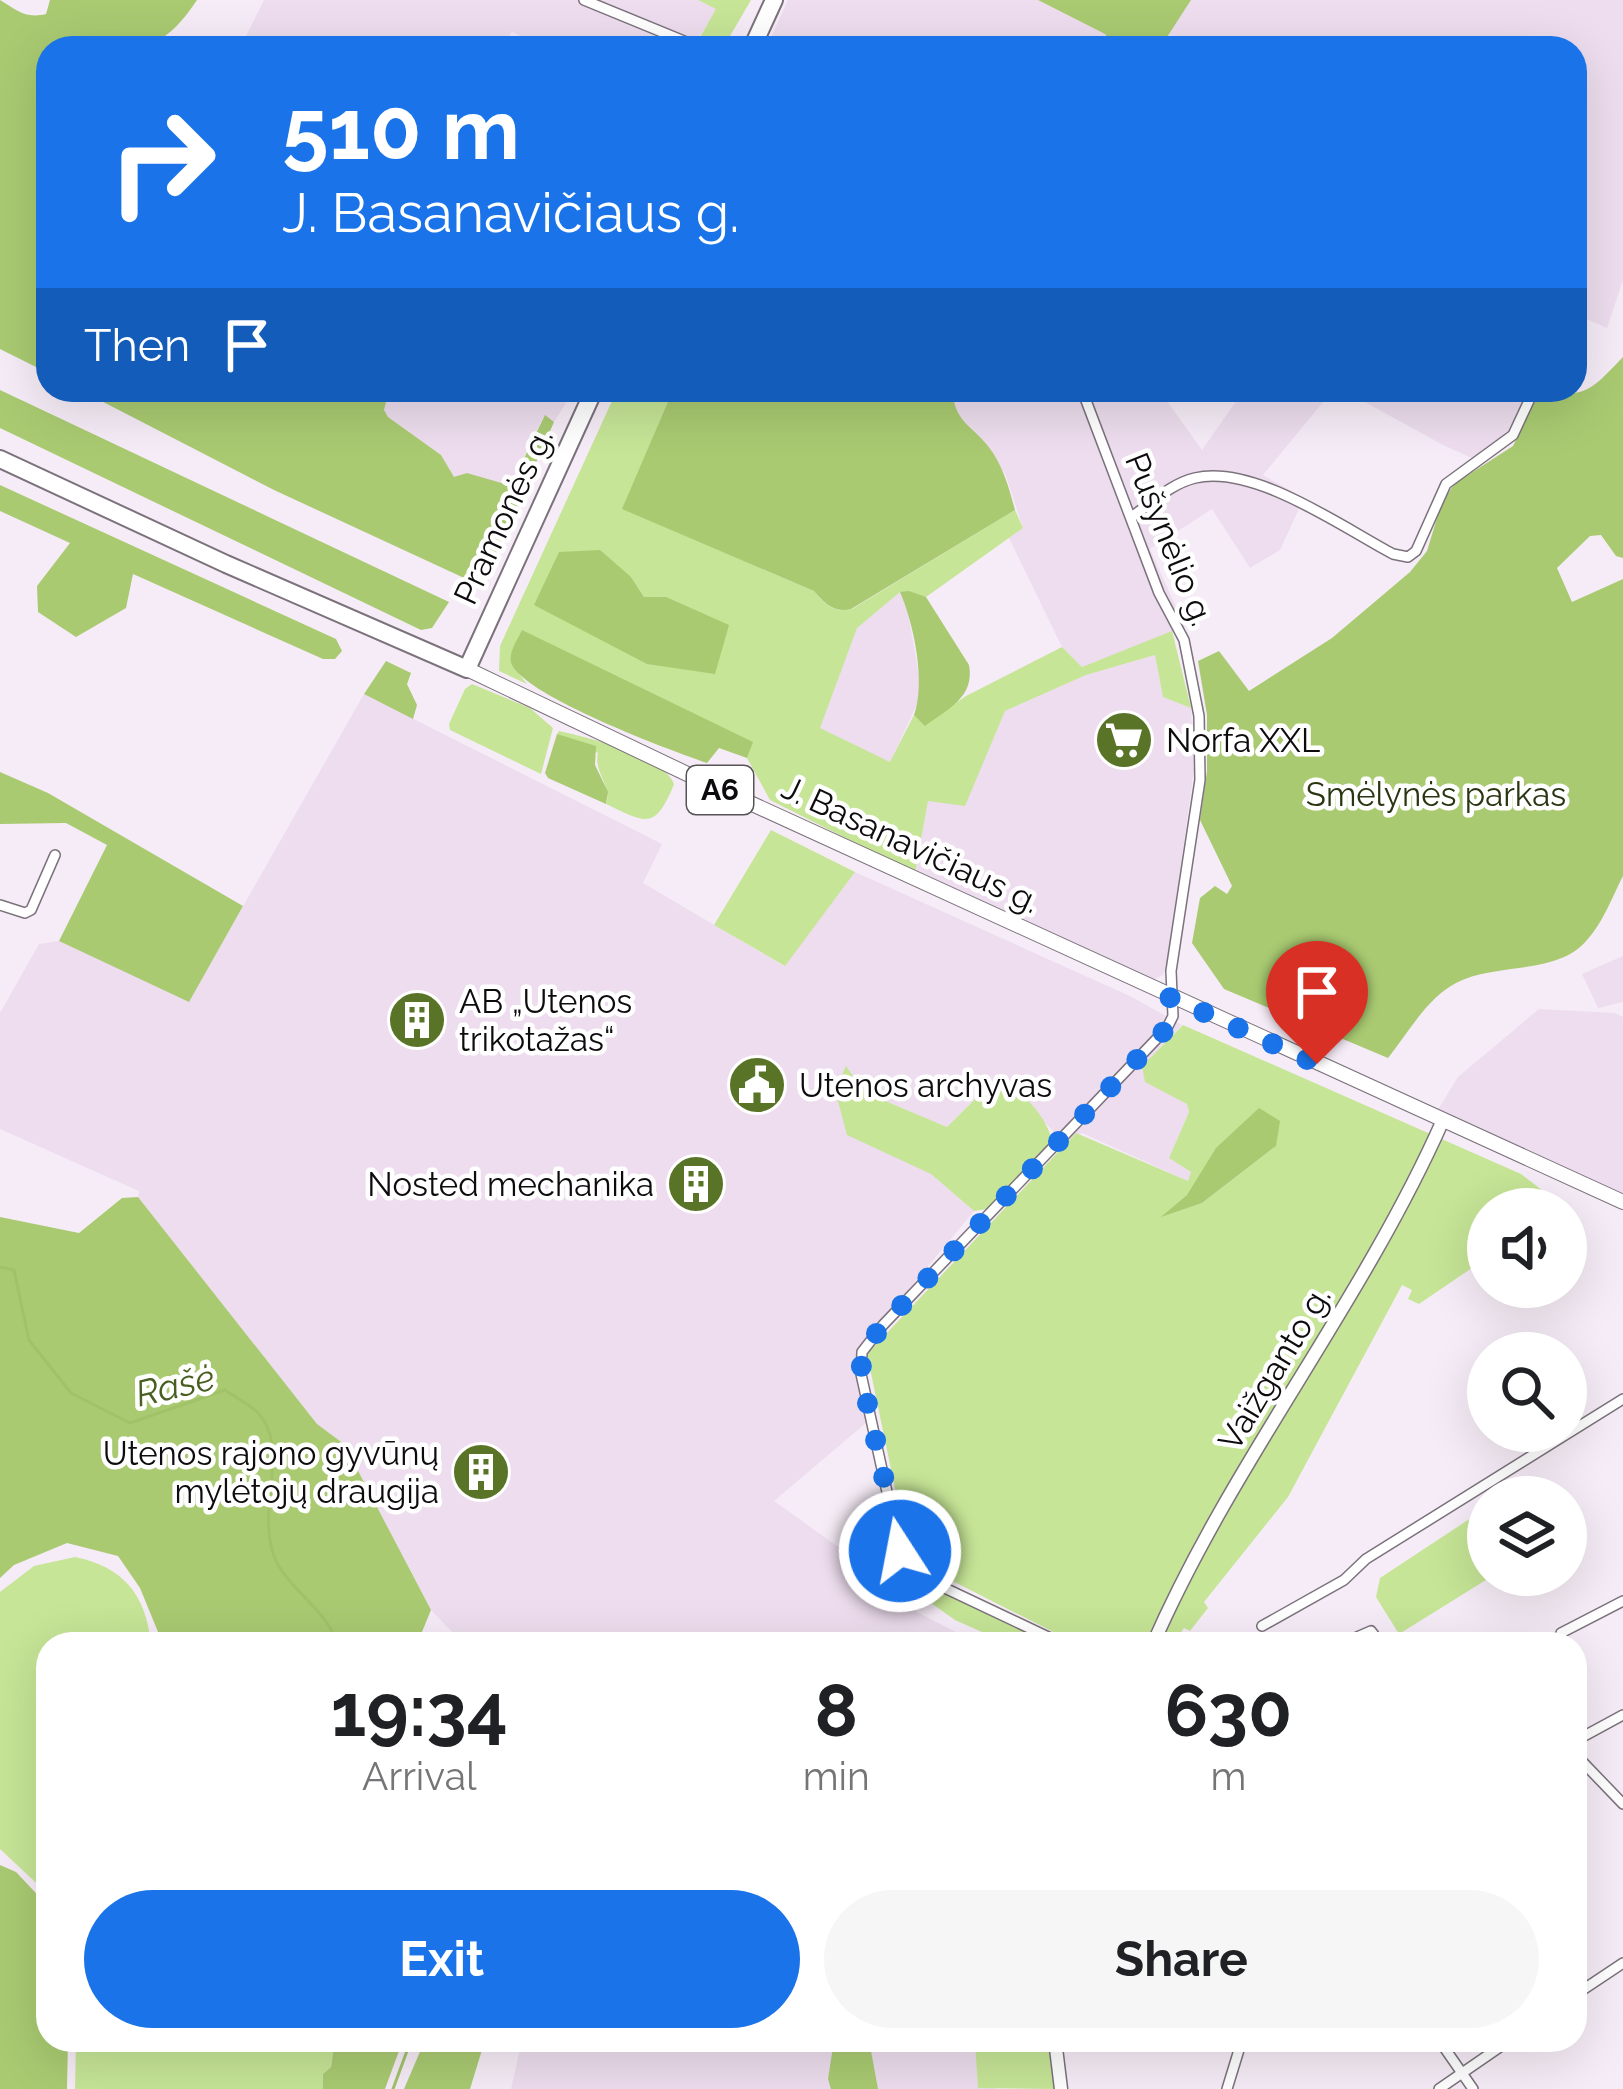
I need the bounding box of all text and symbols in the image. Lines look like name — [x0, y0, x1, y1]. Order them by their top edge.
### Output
text: 510 m — [282, 80, 520, 179]
icon: right — [84, 84, 240, 240]
text: J. Basanavičiaus g. — [282, 181, 739, 245]
icon: arrive — [214, 312, 280, 378]
text: Then — [84, 319, 190, 372]
street label: Pramonės g. — [446, 422, 561, 610]
street label: Pušynėlio g. — [1117, 447, 1222, 631]
supermarket icon: Norfa XXL — [1093, 709, 1155, 771]
place label: Norfa XXL — [1166, 721, 1320, 760]
road number: A6 — [687, 766, 753, 814]
street label: J. Basanavičiaus g. — [776, 768, 1046, 921]
park label: Smėlynės parkas — [1306, 775, 1566, 814]
pin — [1266, 941, 1368, 1064]
icon: arrive — [1284, 959, 1350, 1025]
place label: AB „Utenos trikotažas“ — [459, 982, 632, 1059]
building icon: AB „Utenos trikotažas“ — [386, 989, 448, 1051]
public building icon: Utenos archyvas — [726, 1054, 788, 1116]
place label: Utenos archyvas — [799, 1066, 1052, 1105]
building icon: Nosted mechanika — [665, 1153, 727, 1215]
place label: Nosted mechanika — [367, 1165, 654, 1204]
map controls — [1467, 1188, 1587, 1596]
button: sound — [1467, 1188, 1587, 1308]
street label: Vaižganto g. — [1210, 1279, 1339, 1457]
button: search — [1467, 1332, 1587, 1452]
water label: Rašė — [131, 1356, 219, 1414]
place label: Utenos rajono gyvūnų mylėtojų draugija — [103, 1434, 439, 1511]
building icon: Utenos rajono gyvūnų mylėtojų draugija — [450, 1441, 512, 1503]
button: layers — [1467, 1476, 1587, 1596]
position arrow — [837, 1488, 963, 1614]
text: 19:34 — [331, 1668, 508, 1753]
text: 8 — [814, 1668, 858, 1753]
text: 630 — [1165, 1668, 1292, 1753]
text: Arrival — [362, 1753, 477, 1799]
text: min — [803, 1753, 870, 1799]
text: m — [1210, 1753, 1246, 1799]
button: Exit — [84, 1890, 800, 2028]
button: Share — [824, 1890, 1539, 2028]

